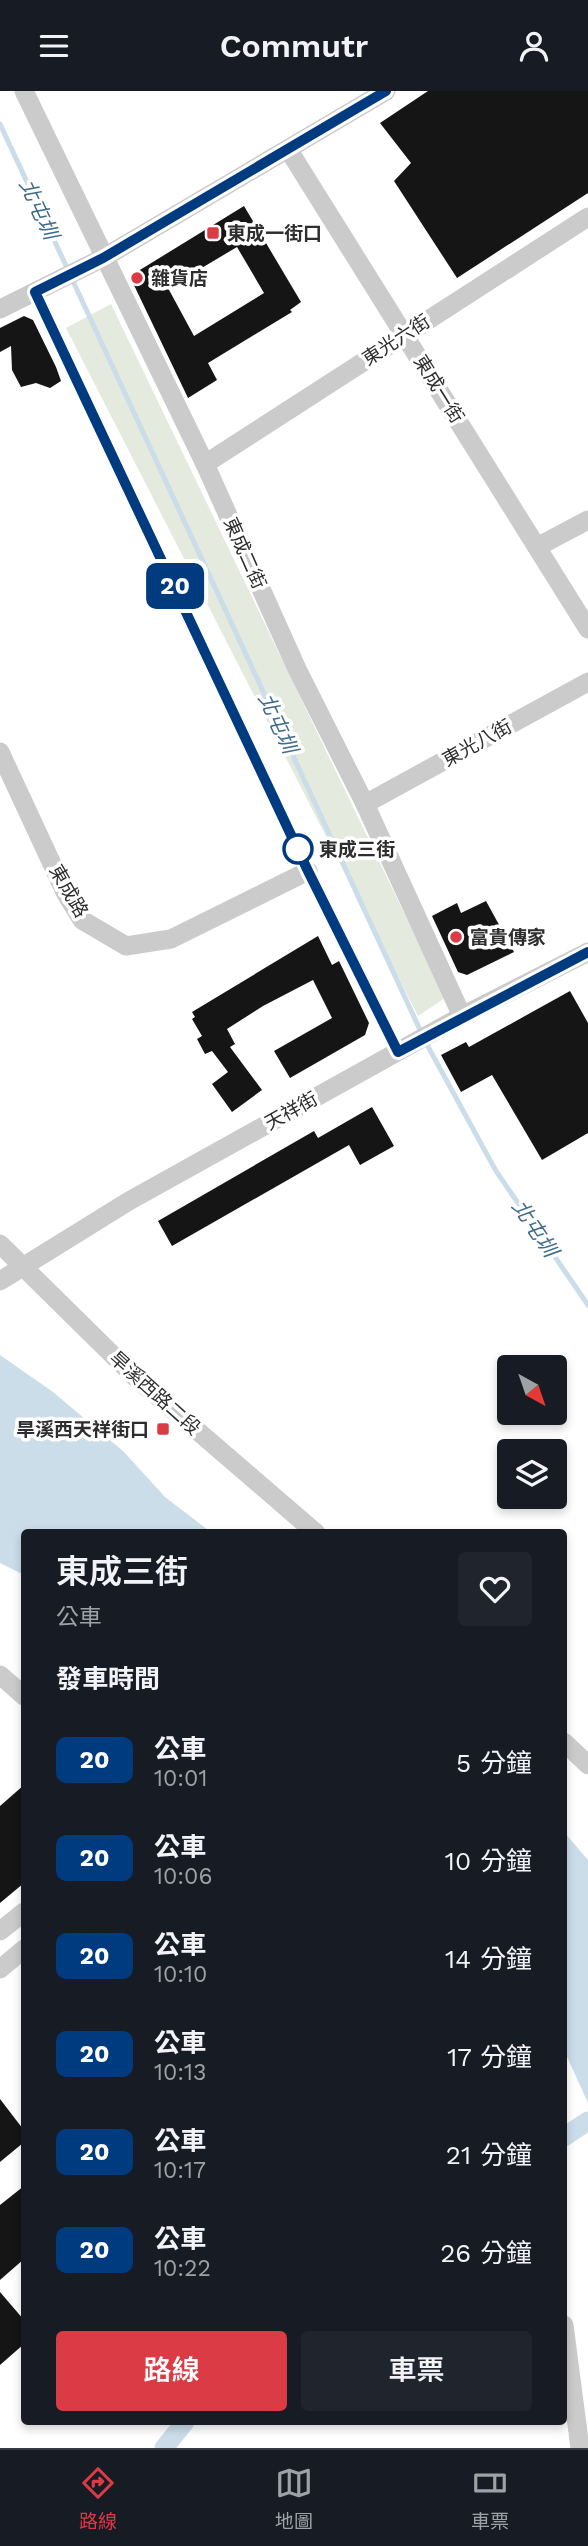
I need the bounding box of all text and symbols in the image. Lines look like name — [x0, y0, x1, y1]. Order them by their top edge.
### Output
icon: menu — [35, 27, 73, 65]
text: Commutr — [220, 27, 368, 65]
icon: person — [515, 27, 553, 65]
water label: 北屯圳 — [14, 175, 65, 246]
place label: 東成一街口 — [227, 222, 322, 245]
marker: 東成一街口 — [205, 225, 221, 241]
place label: 雜貨店 — [151, 267, 208, 290]
marker: 雜貨店 — [129, 270, 145, 286]
street label: 東光六街 — [358, 310, 434, 370]
street label: 東成一街 — [409, 351, 469, 427]
street label: 東成二街 — [219, 514, 271, 592]
line badge: 20 — [144, 563, 206, 609]
text: 20 — [160, 572, 190, 600]
water label: 北屯圳 — [253, 689, 304, 760]
street label: 東光八街 — [438, 715, 516, 771]
marker: 東成三街 — [283, 834, 313, 864]
place label: 東成三街 — [319, 838, 395, 861]
street label: 東成路 — [45, 861, 93, 921]
place label: 富貴傳家 — [470, 926, 546, 949]
marker: 富貴傳家 — [448, 929, 464, 945]
street label: 天祥街 — [260, 1087, 322, 1135]
water label: 北屯圳 — [507, 1195, 565, 1264]
street label: 旱溪西路二段 — [105, 1346, 205, 1440]
north arrow — [497, 1355, 567, 1425]
map controls — [497, 1355, 567, 1509]
place label: 旱溪西天祥街口 — [16, 1418, 149, 1441]
marker: 旱溪西天祥街口 — [155, 1421, 171, 1437]
button: layers — [497, 1439, 567, 1509]
text: 東成三街 — [56, 1552, 188, 1591]
button: heart — [458, 1552, 532, 1626]
text: 公車 — [56, 1604, 102, 1631]
text: 發車時間 — [56, 1664, 160, 1694]
text: 公車 — [154, 1734, 206, 1764]
text: 20 — [80, 1746, 109, 1774]
text: 5 分鐘 — [456, 1748, 532, 1778]
text: 10:01 — [154, 1765, 207, 1792]
text: 公車 — [154, 1832, 206, 1862]
text: 20 — [80, 1844, 109, 1872]
text: 10 分鐘 — [445, 1846, 532, 1876]
text: 10:06 — [154, 1863, 212, 1890]
text: 公車 — [154, 1930, 206, 1960]
text: 20 — [80, 1942, 109, 1970]
text: 14 分鐘 — [445, 1944, 532, 1974]
text: 10:10 — [154, 1961, 207, 1988]
text: 公車 — [154, 2028, 206, 2058]
text: 20 — [80, 2040, 109, 2068]
text: 17 分鐘 — [447, 2042, 532, 2072]
text: 10:13 — [154, 2059, 206, 2086]
text: 公車 — [154, 2126, 206, 2156]
text: 20 — [80, 2138, 109, 2166]
text: 21 分鐘 — [446, 2140, 532, 2170]
text: 10:17 — [154, 2157, 206, 2184]
text: 公車 — [154, 2224, 206, 2254]
text: 20 — [80, 2236, 109, 2264]
text: 26 分鐘 — [440, 2238, 532, 2268]
text: 10:22 — [154, 2255, 211, 2282]
button: 路線 — [56, 2331, 287, 2411]
button: 車票 — [301, 2331, 532, 2411]
tab: 路線 — [79, 2464, 117, 2533]
tab: 地圖 — [275, 2464, 313, 2533]
tab: 車票 — [471, 2464, 509, 2533]

